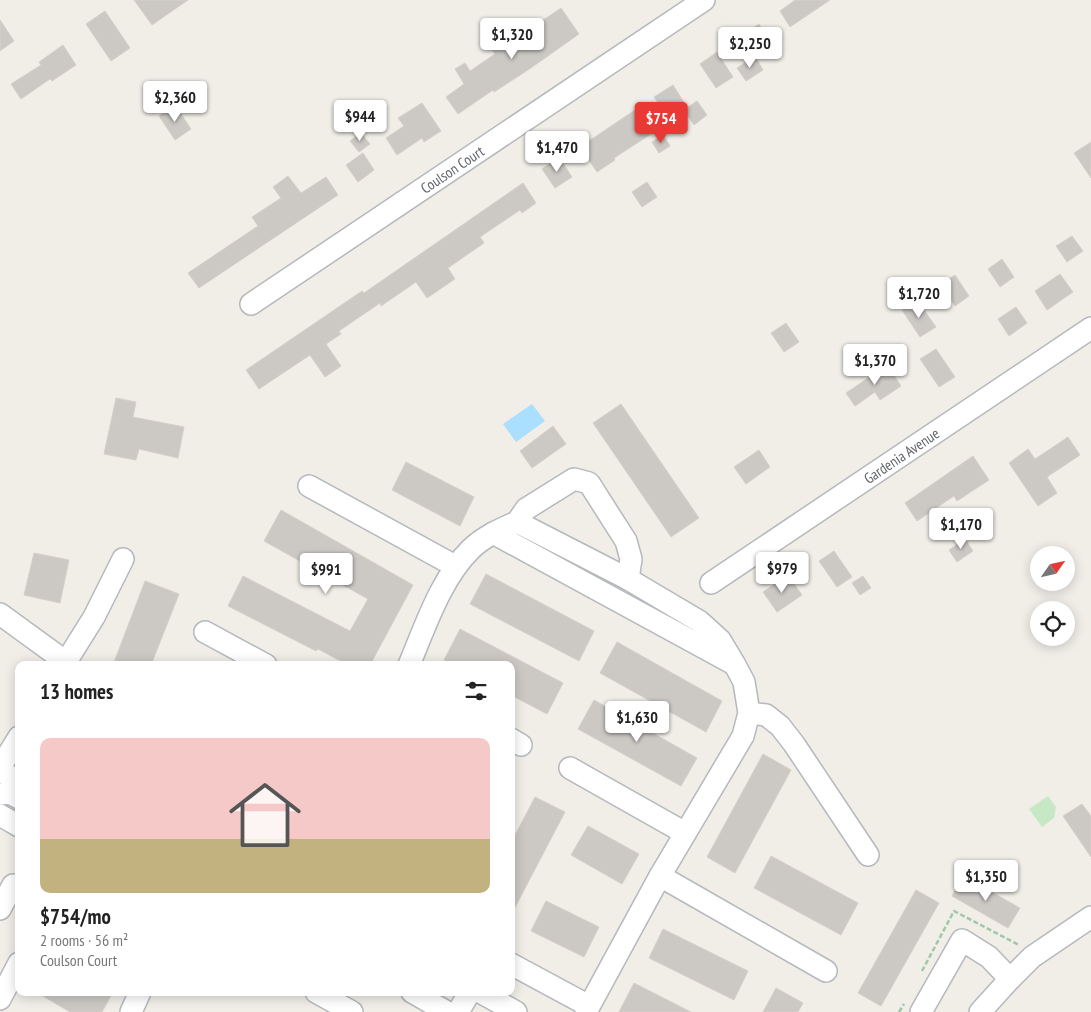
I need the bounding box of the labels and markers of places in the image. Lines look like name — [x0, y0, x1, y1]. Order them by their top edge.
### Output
pin: $1,320 — [471, 18, 553, 60]
pin: $2,250 — [709, 27, 791, 69]
pin: $2,360 — [134, 80, 216, 123]
pin: $944 — [330, 100, 390, 142]
pin: $754 — [631, 102, 691, 144]
pin: $1,470 — [516, 130, 598, 173]
pin: $1,720 — [878, 276, 960, 319]
pin: $1,370 — [834, 344, 916, 386]
pin: $1,170 — [920, 508, 1002, 550]
pin: $991 — [296, 552, 356, 595]
pin: $979 — [752, 552, 812, 594]
pin: $1,630 — [596, 700, 678, 743]
pin: $1,350 — [945, 860, 1027, 902]

